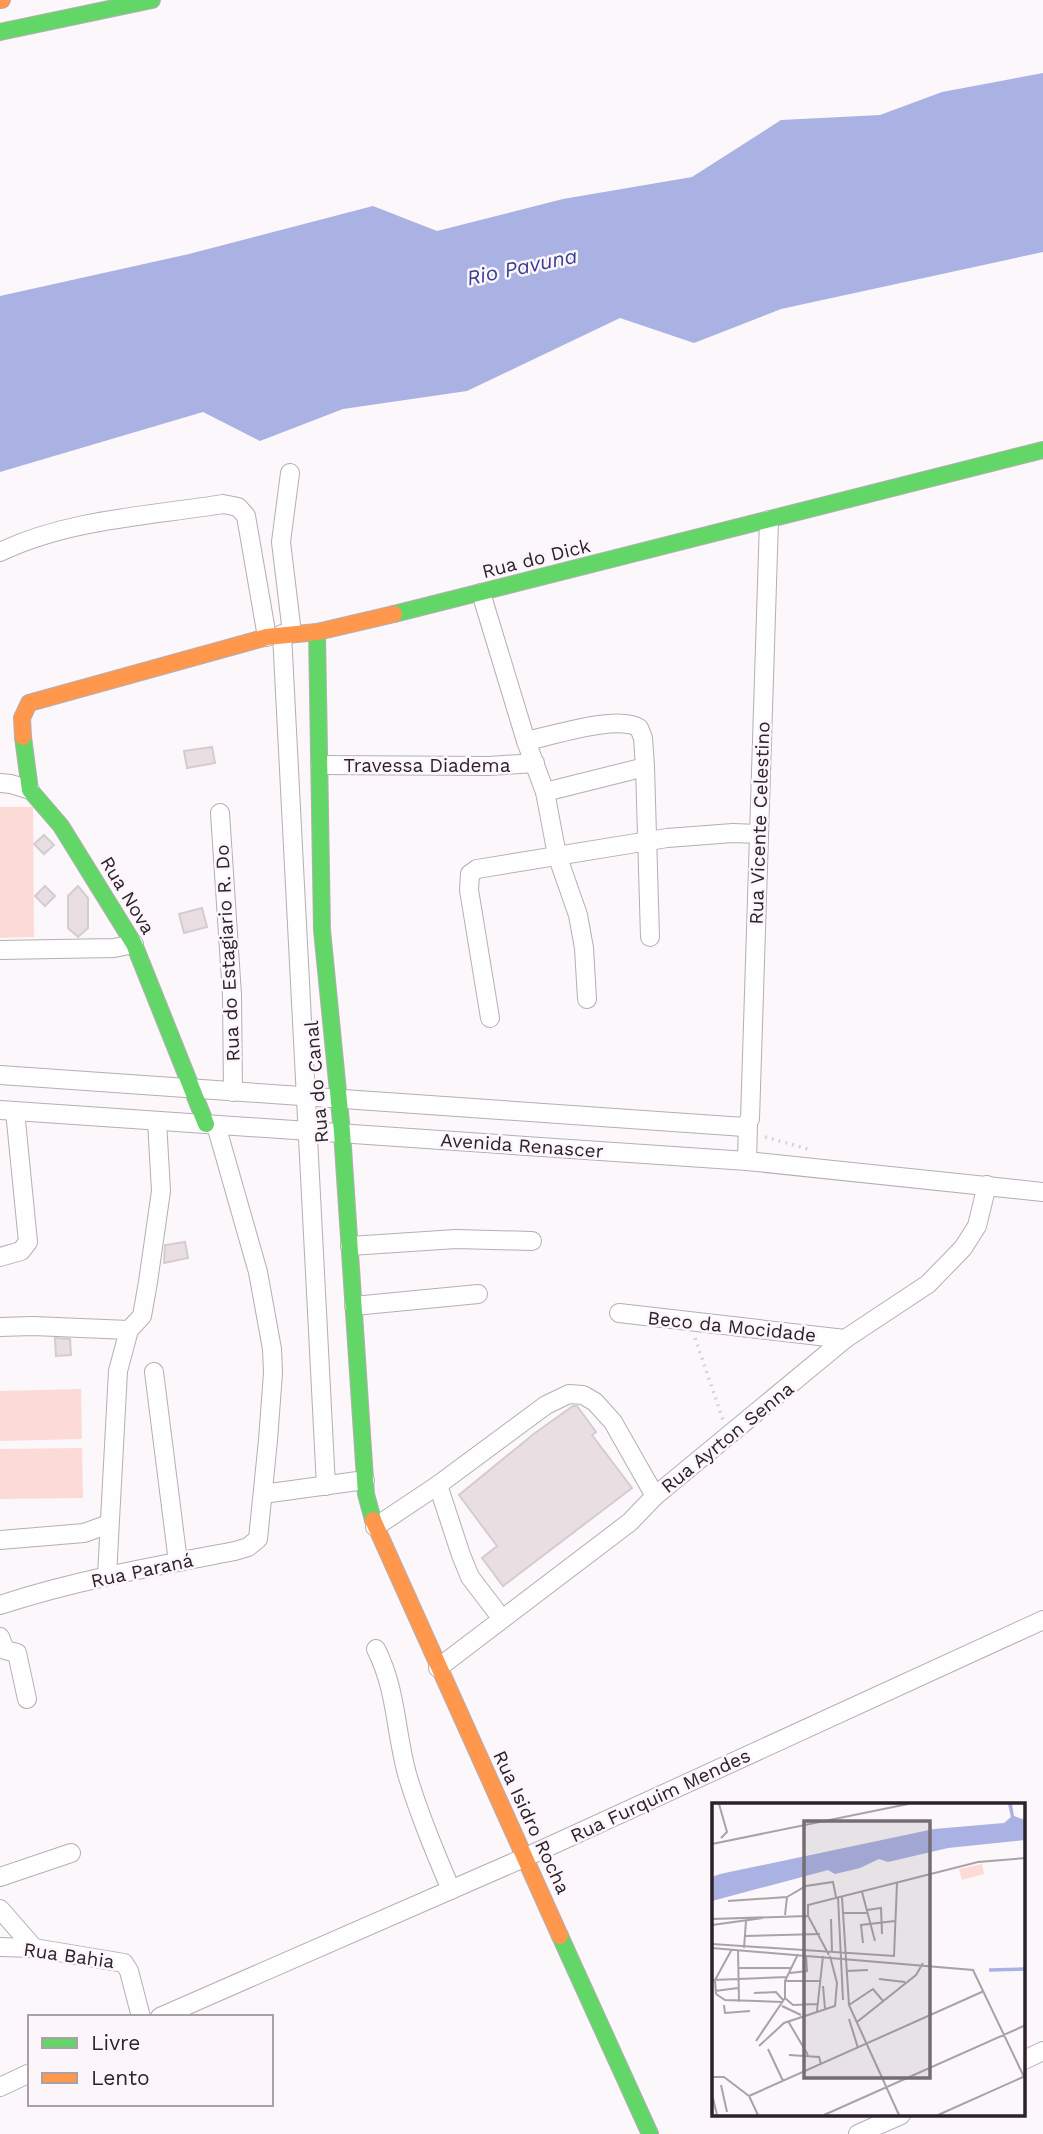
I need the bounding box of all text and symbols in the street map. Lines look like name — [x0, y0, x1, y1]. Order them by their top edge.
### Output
water label: Rio Pavuna — [464, 243, 579, 290]
street label: Rua do Dick — [480, 534, 593, 583]
street label: Rua Vicente Celestino — [744, 721, 775, 925]
street label: Travessa Diadema — [344, 754, 511, 777]
street label: Rua do Estagiario R. Do — [210, 844, 245, 1062]
street label: Rua Nova — [95, 852, 160, 938]
street label: Rua do Canal — [300, 1020, 333, 1144]
street label: Avenida Renascer — [440, 1128, 605, 1163]
street label: Beco da Mocidade — [647, 1306, 817, 1347]
street label: Rua Ayrton Senna — [656, 1377, 798, 1498]
street label: Rua Paraná — [89, 1548, 196, 1593]
street label: Rua Furquim Mendes — [567, 1744, 754, 1847]
street label: Rua Isidro Rocha — [488, 1747, 575, 1898]
inset map — [712, 1803, 1026, 2116]
street label: Rua Bahia — [22, 1938, 116, 1973]
legend — [28, 2015, 273, 2106]
text: Livre — [91, 2030, 140, 2055]
text: Lento — [91, 2065, 150, 2090]

